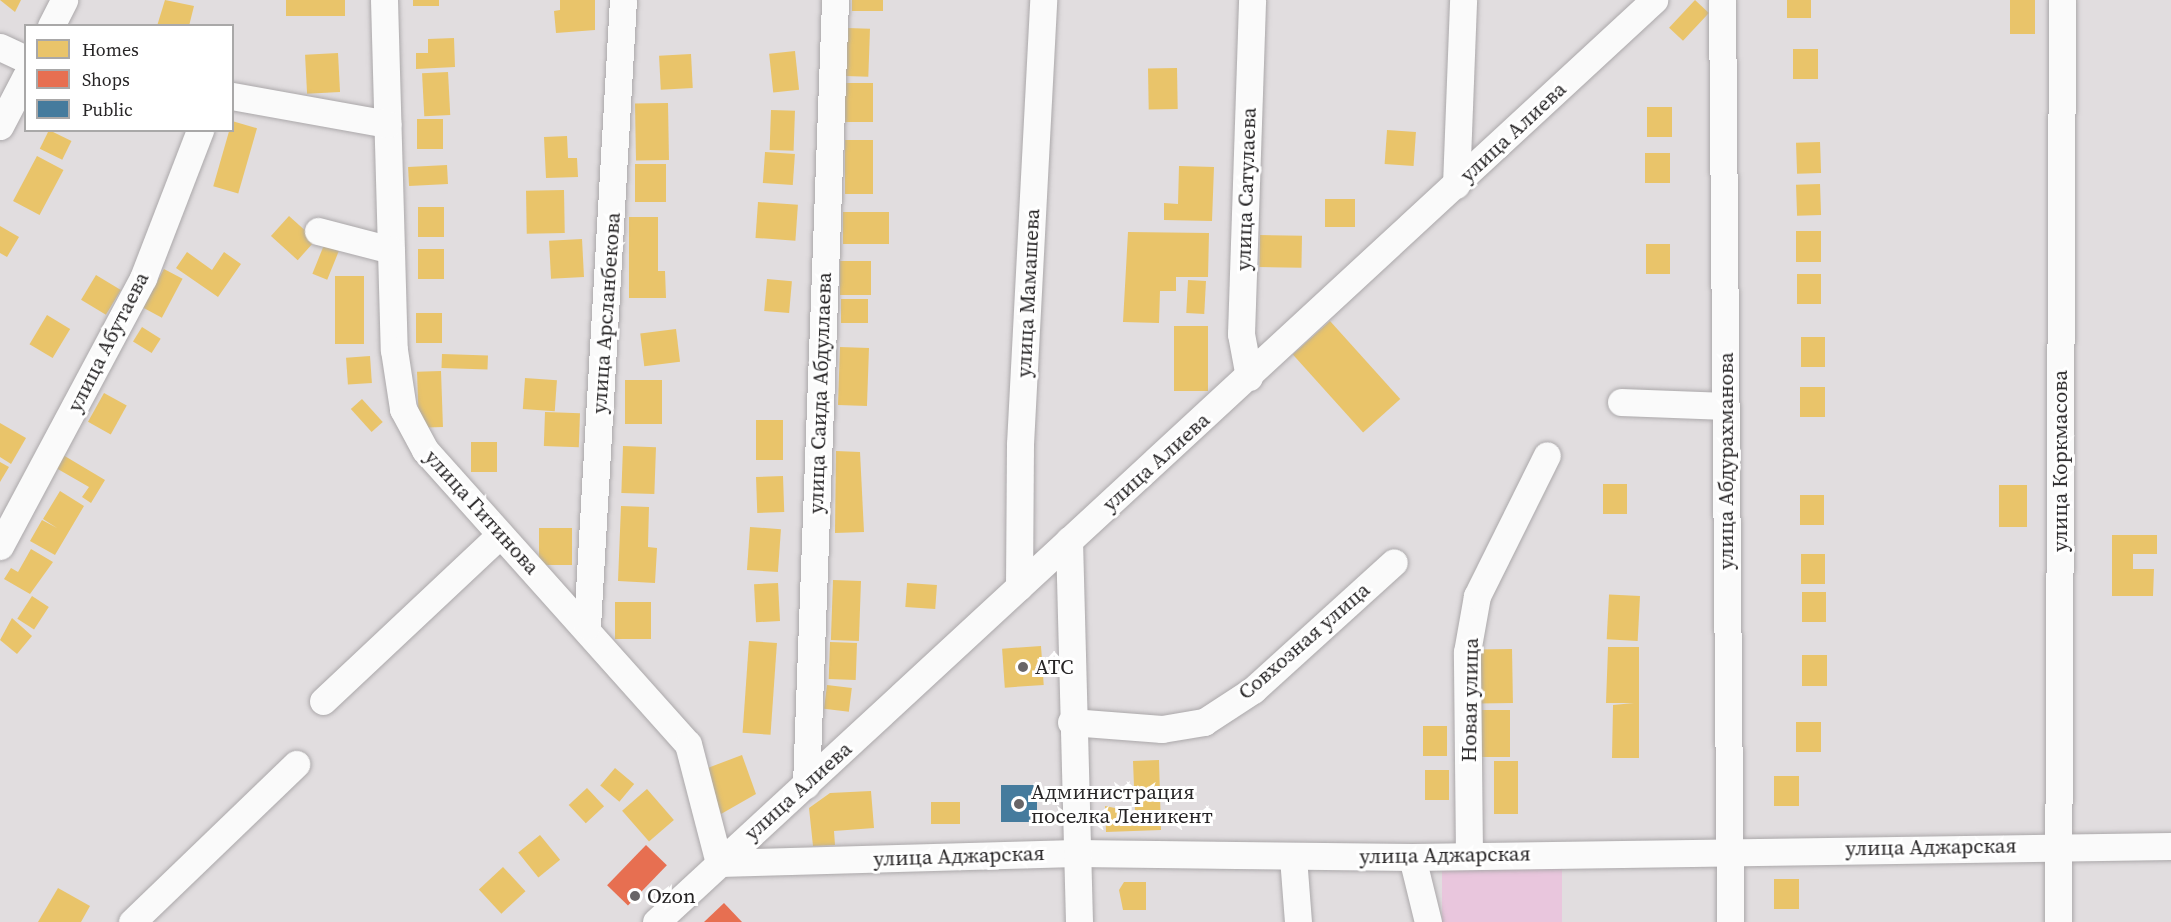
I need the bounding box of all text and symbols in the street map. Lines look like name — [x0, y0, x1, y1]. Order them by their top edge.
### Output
legend — [24, 24, 234, 132]
text: Homes — [82, 37, 139, 62]
text: Shops — [82, 67, 130, 92]
street label: улица Алиева — [1455, 77, 1571, 187]
text: Public — [82, 97, 133, 122]
street label: улица Сатулаева — [1231, 107, 1261, 271]
street label: улица Мамашева — [1011, 208, 1045, 378]
street label: улица Арсланбекова — [586, 211, 626, 415]
street label: улица Абутаева — [62, 268, 154, 416]
street label: улица Саида Абдуллаева — [803, 272, 837, 514]
street label: улица Абдурахманова — [1713, 352, 1739, 570]
street label: улица Коркмасова — [2047, 370, 2073, 552]
street label: улица Алиева — [1097, 407, 1215, 517]
street label: улица Гитинова — [419, 444, 545, 580]
street label: Совхозная улица — [1233, 577, 1375, 705]
street label: Новая улица — [1456, 638, 1484, 762]
place label: АТС — [1035, 654, 1073, 680]
marker: АТС — [1016, 660, 1030, 674]
street label: улица Алиева — [739, 736, 857, 846]
place label: Администрация поселка Леникент — [1031, 779, 1213, 829]
marker: Администрация поселка Леникент — [1012, 797, 1026, 811]
street label: улица Аджарская — [1845, 833, 2017, 861]
street label: улица Аджарская — [873, 840, 1045, 872]
street label: улица Аджарская — [1359, 841, 1531, 869]
place label: Ozon — [647, 883, 696, 909]
marker: Ozon — [628, 889, 642, 903]

